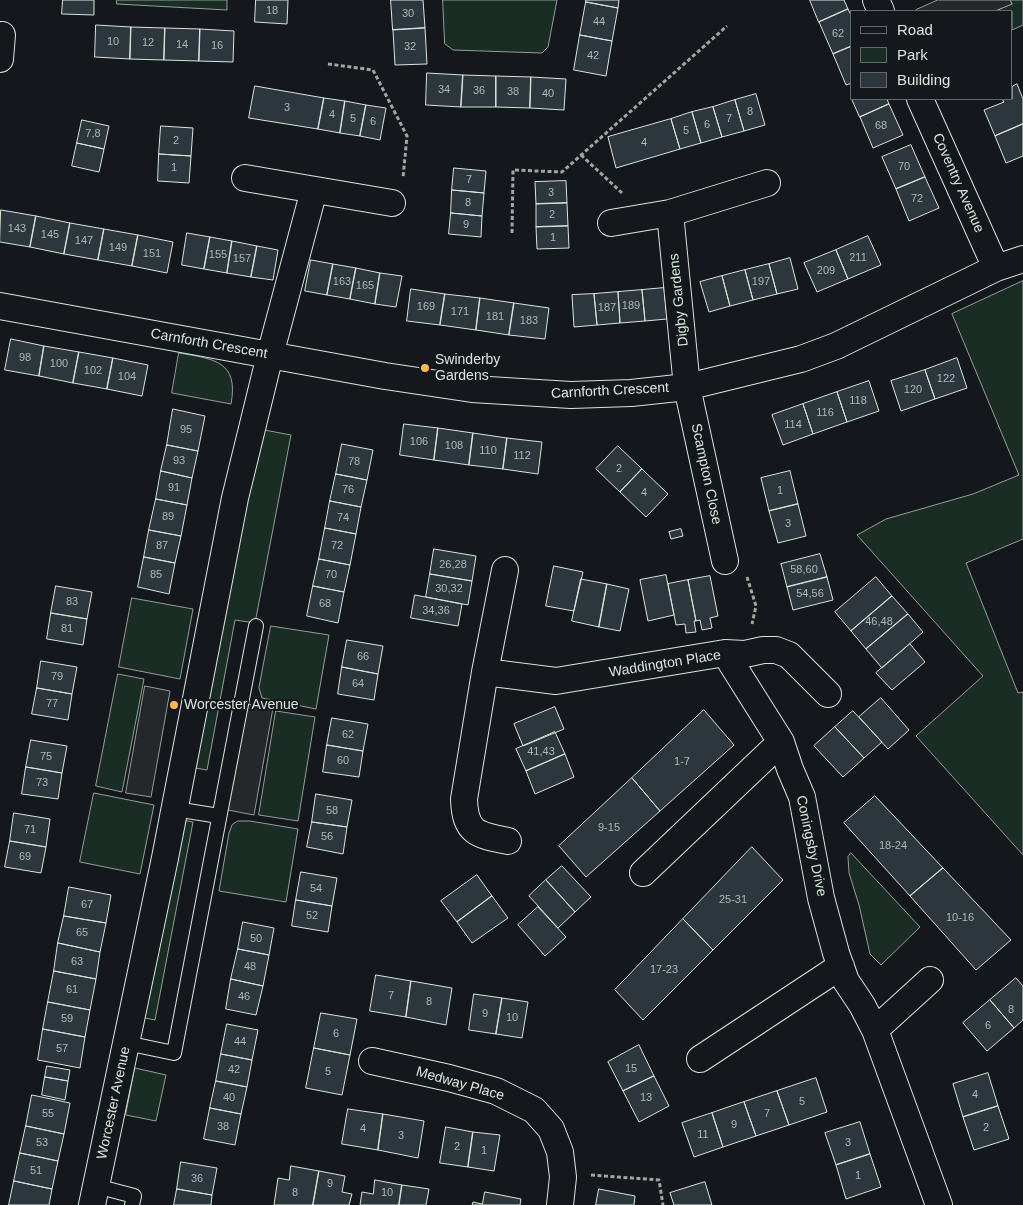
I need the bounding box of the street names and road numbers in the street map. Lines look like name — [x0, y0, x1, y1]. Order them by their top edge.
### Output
street label: Coventry Avenue — [929, 131, 987, 235]
street label: Digby Gardens — [666, 253, 692, 347]
street label: Carnforth Crescent — [149, 325, 269, 363]
street label: Carnforth Crescent — [551, 380, 669, 402]
street label: Scampton Close — [687, 422, 725, 526]
street label: Waddington Place — [608, 647, 722, 681]
street label: Coningsby Drive — [792, 794, 830, 898]
street label: Worcester Avenue — [94, 1045, 134, 1161]
street label: Medway Place — [414, 1063, 506, 1105]

